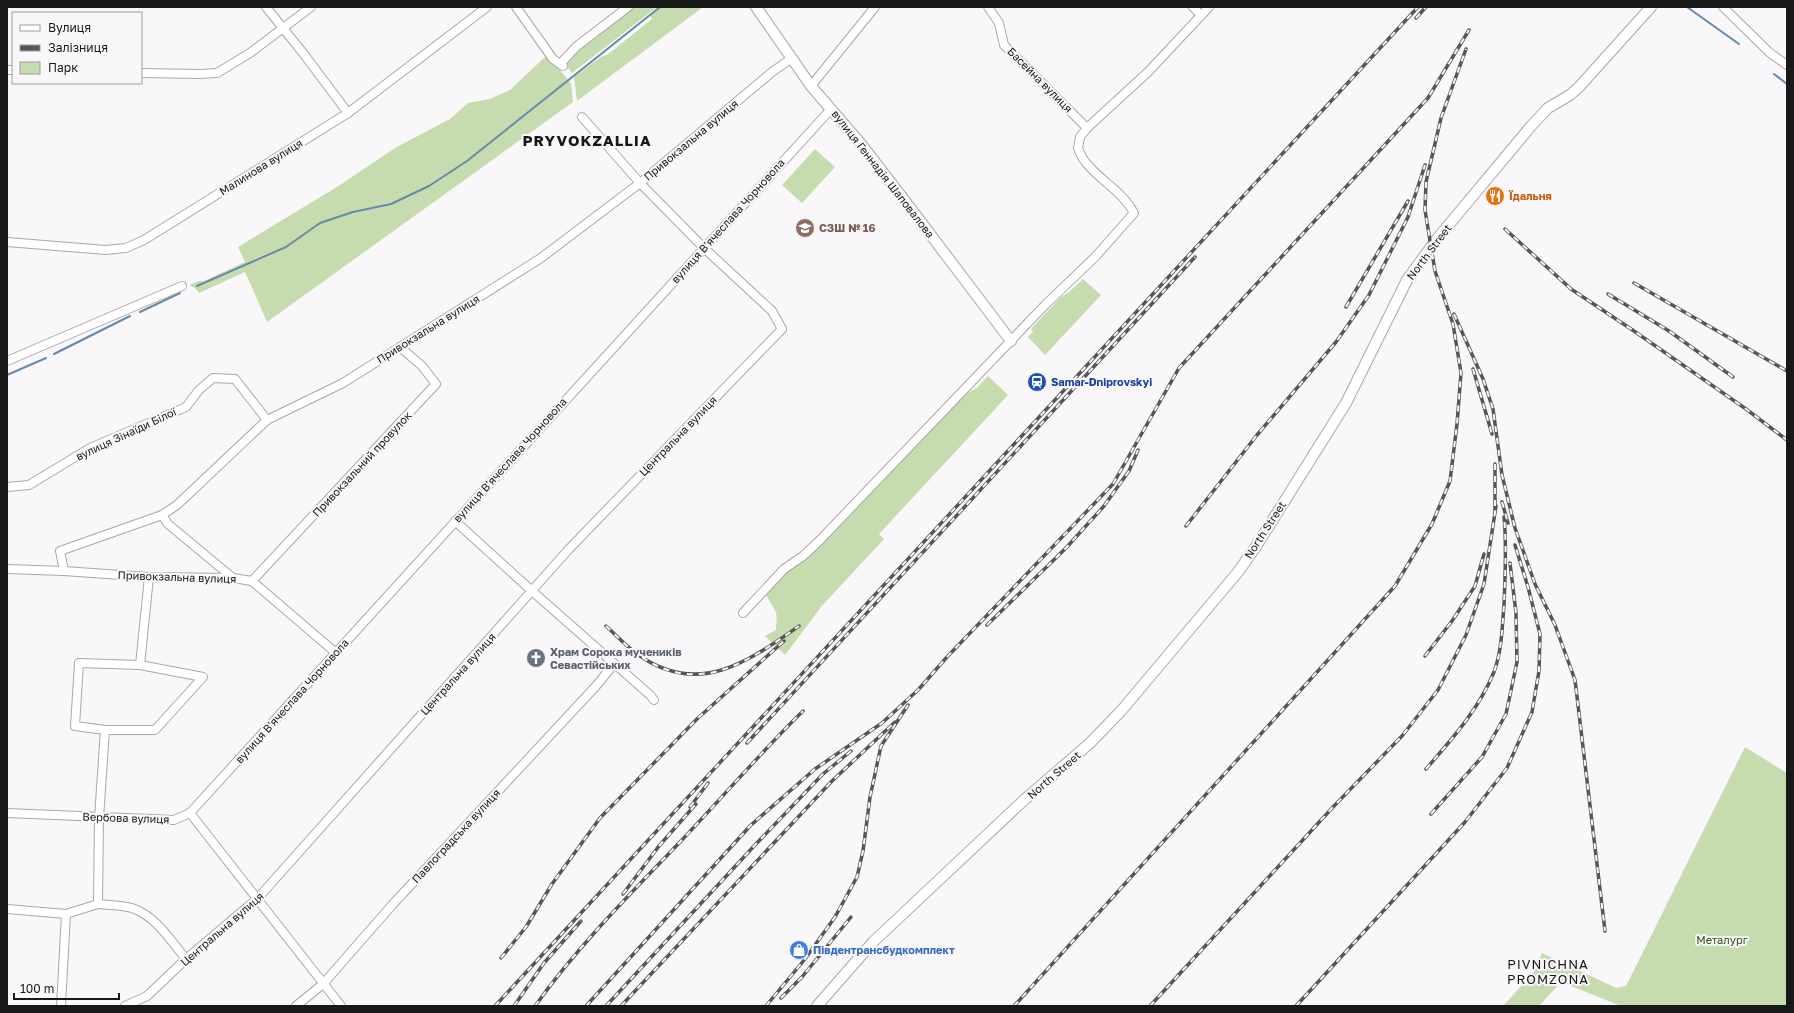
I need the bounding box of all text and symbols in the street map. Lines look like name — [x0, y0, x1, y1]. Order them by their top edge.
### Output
legend — [12, 12, 142, 84]
text: Вулиця — [48, 20, 91, 35]
text: Залізниця — [48, 40, 108, 55]
street label: Басейна вулиця — [1005, 44, 1076, 115]
text: Парк — [48, 60, 78, 75]
street label: Привокзальна вулиця — [641, 96, 740, 183]
street label: вулиця Геннадія Шаповалова — [829, 107, 937, 240]
district label: PRYVOKZALLIA — [522, 131, 652, 149]
street label: Малинова вулиця — [217, 136, 305, 197]
street label: вулиця В'ячеслава Чорновола — [668, 156, 787, 285]
restaurant icon: Їдальня — [1484, 185, 1506, 207]
place label: Їдальня — [1508, 189, 1552, 202]
school or university icon: СЗШ № 16 — [794, 217, 816, 239]
place label: СЗШ № 16 — [819, 221, 876, 234]
street label: North Street — [1404, 221, 1454, 282]
street label: Привокзальна вулиця — [374, 292, 482, 366]
station icon: Samar-Dniprovskyi — [1026, 371, 1048, 393]
place label: Samar-Dniprovskyi — [1051, 375, 1152, 388]
street label: Центральна вулиця — [636, 393, 719, 478]
street label: вулиця В'ячеслава Чорновола — [450, 395, 569, 524]
street label: вулиця Зінаїди Білої — [74, 404, 179, 463]
street label: Привокзальний провулок — [309, 408, 414, 519]
street label: North Street — [1241, 499, 1288, 561]
street label: Привокзальна вулиця — [117, 568, 237, 585]
street label: Центральна вулиця — [417, 630, 498, 717]
street label: вулиця В'ячеслава Чорновола — [232, 636, 351, 765]
place label: Храм Сорока мучеників Севастійських — [550, 645, 682, 671]
church icon: Храм Сорока мучеників Севастійських — [525, 647, 547, 669]
street label: North Street — [1025, 748, 1083, 801]
street label: Павлоградська вулиця — [409, 786, 503, 885]
street label: Вербова вулиця — [82, 809, 170, 826]
street label: Центральна вулиця — [177, 889, 266, 968]
park label: Металург — [1696, 933, 1748, 946]
shop icon: Південтрансбудкомплект — [788, 939, 810, 961]
place label: Південтрансбудкомплект — [813, 943, 955, 956]
district label: PIVNICHNA PROMZONA — [1507, 956, 1589, 987]
scale bar — [14, 975, 119, 1001]
text: 100 m — [20, 981, 54, 996]

